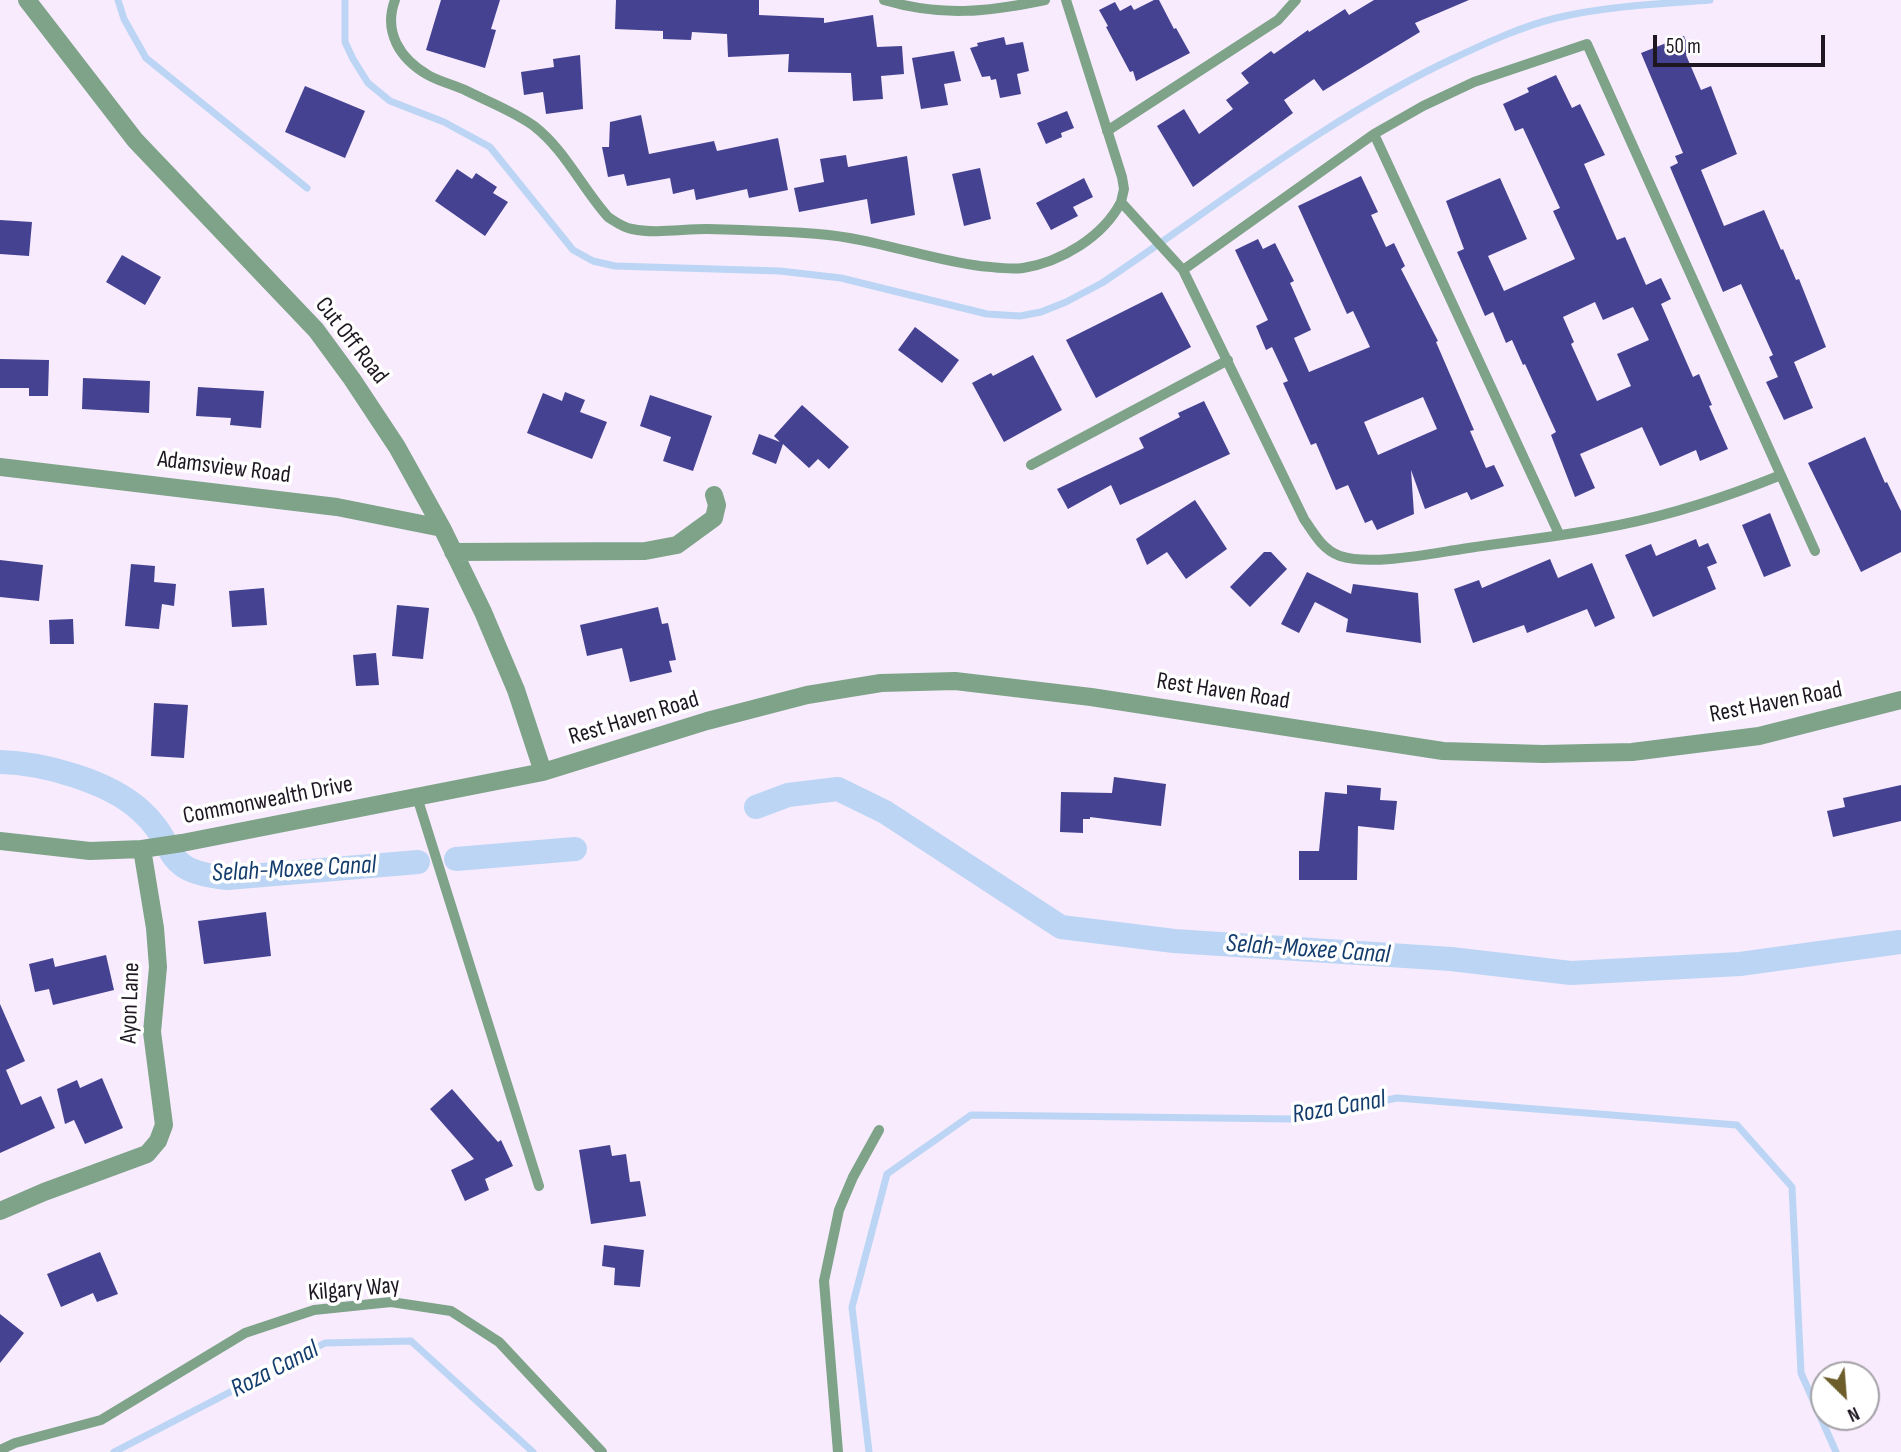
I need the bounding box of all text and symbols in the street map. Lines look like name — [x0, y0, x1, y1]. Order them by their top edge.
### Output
scale bar — [1656, 21, 1828, 65]
text: 50 m — [1666, 34, 1701, 59]
street label: Cut Off Road — [308, 292, 394, 390]
street label: Adamsview Road — [156, 446, 292, 490]
street label: Rest Haven Road — [1154, 667, 1292, 717]
street label: Rest Haven Road — [1707, 676, 1845, 730]
street label: Rest Haven Road — [566, 686, 702, 752]
street label: Commonwealth Drive — [181, 770, 355, 832]
water label: Selah-Moxee Canal — [211, 850, 377, 890]
water label: Selah-Moxee Canal — [1225, 929, 1391, 971]
street label: Ayon Lane — [115, 962, 147, 1044]
water label: Roza Canal — [1290, 1084, 1388, 1132]
street label: Kilgary Way — [307, 1272, 401, 1308]
water label: Roza Canal — [226, 1335, 324, 1405]
north arrow — [1810, 1361, 1880, 1431]
text: N — [1844, 1401, 1863, 1426]

